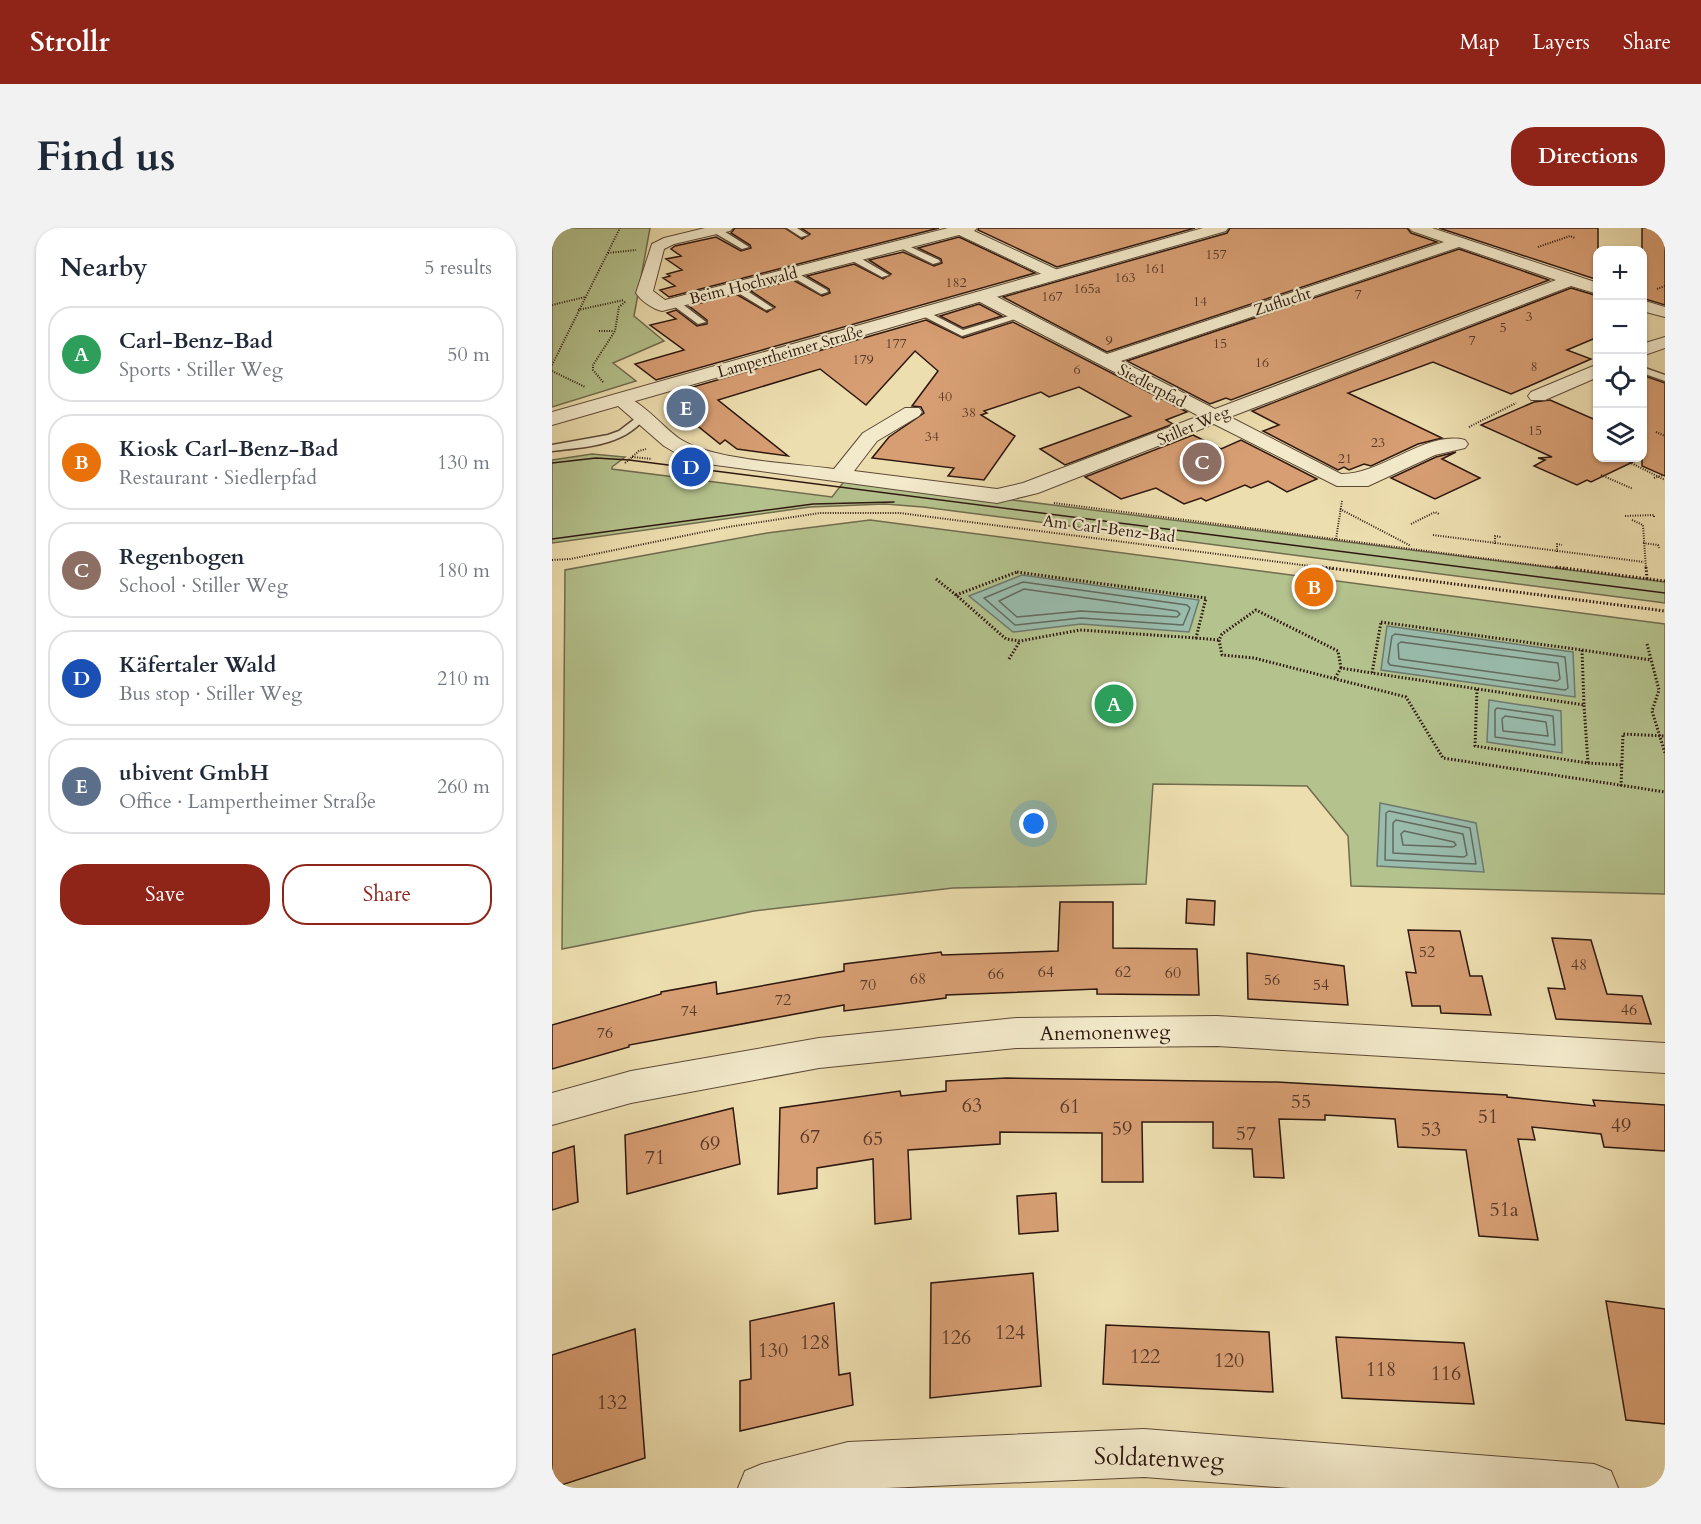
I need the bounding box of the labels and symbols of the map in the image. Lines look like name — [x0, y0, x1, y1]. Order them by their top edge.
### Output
house number: 157 — [1205, 245, 1227, 264]
house number: 161 — [1144, 259, 1166, 278]
street label: Beim Hochwald — [687, 262, 800, 310]
house number: 163 — [1114, 268, 1136, 287]
house number: 182 — [945, 273, 967, 292]
house number: 165a — [1073, 279, 1101, 298]
street label: Zuflucht — [1251, 282, 1314, 322]
house number: 7 — [1354, 285, 1362, 304]
house number: 167 — [1041, 287, 1063, 306]
house number: 14 — [1193, 292, 1207, 311]
house number: 3 — [1525, 307, 1533, 326]
house number: 5 — [1499, 318, 1507, 337]
street label: Lampertheimer Straße — [715, 321, 866, 383]
house number: 9 — [1105, 331, 1113, 350]
house number: 7 — [1468, 331, 1476, 350]
house number: 177 — [885, 334, 907, 353]
house number: 15 — [1213, 334, 1227, 353]
house number: 179 — [852, 350, 874, 369]
house number: 16 — [1255, 353, 1269, 372]
house number: 8 — [1530, 357, 1538, 376]
street label: Siedlerpfad — [1114, 359, 1190, 413]
house number: 6 — [1073, 360, 1081, 379]
pin: E — [666, 386, 706, 430]
house number: 40 — [938, 387, 952, 406]
street label: Stiller Weg — [1154, 401, 1233, 451]
house number: 38 — [962, 403, 976, 422]
house number: 15 — [1528, 421, 1542, 440]
house number: 34 — [925, 427, 939, 446]
house number: 23 — [1371, 433, 1385, 452]
pin: C — [1182, 440, 1222, 484]
pin: D — [672, 444, 710, 490]
house number: 21 — [1338, 449, 1352, 468]
street label: Am Carl-Benz-Bad — [1041, 510, 1177, 548]
pin: B — [1294, 564, 1334, 610]
pin: A — [1094, 682, 1134, 726]
your location — [1019, 809, 1048, 838]
house number: 52 — [1419, 941, 1435, 963]
house number: 48 — [1571, 954, 1587, 976]
house number: 64 — [1038, 961, 1054, 983]
house number: 62 — [1115, 961, 1131, 983]
house number: 60 — [1165, 962, 1181, 984]
house number: 66 — [988, 963, 1004, 985]
house number: 68 — [910, 968, 926, 990]
house number: 56 — [1264, 969, 1280, 991]
house number: 70 — [860, 974, 876, 996]
house number: 54 — [1313, 974, 1329, 996]
house number: 72 — [775, 989, 791, 1011]
house number: 46 — [1621, 999, 1637, 1021]
house number: 74 — [681, 1000, 697, 1022]
street label: Anemonenweg — [1040, 1018, 1171, 1047]
house number: 76 — [597, 1022, 613, 1044]
house number: 55 — [1291, 1088, 1311, 1115]
house number: 63 — [962, 1092, 982, 1119]
house number: 61 — [1060, 1093, 1080, 1120]
house number: 51 — [1478, 1103, 1498, 1130]
house number: 49 — [1611, 1112, 1631, 1139]
house number: 59 — [1112, 1115, 1132, 1142]
house number: 53 — [1421, 1116, 1441, 1143]
house number: 57 — [1236, 1120, 1256, 1147]
house number: 67 — [800, 1123, 820, 1150]
house number: 65 — [863, 1125, 883, 1152]
house number: 69 — [700, 1130, 720, 1157]
house number: 71 — [645, 1144, 665, 1171]
house number: 51a — [1489, 1196, 1519, 1223]
house number: 124 — [995, 1319, 1025, 1346]
house number: 126 — [941, 1324, 971, 1351]
house number: 128 — [800, 1329, 830, 1356]
house number: 130 — [758, 1337, 788, 1364]
house number: 122 — [1130, 1343, 1160, 1370]
house number: 120 — [1214, 1347, 1244, 1374]
house number: 118 — [1366, 1356, 1396, 1383]
house number: 116 — [1431, 1360, 1461, 1387]
house number: 132 — [597, 1389, 627, 1416]
street label: Soldatenweg — [1093, 1440, 1225, 1477]

